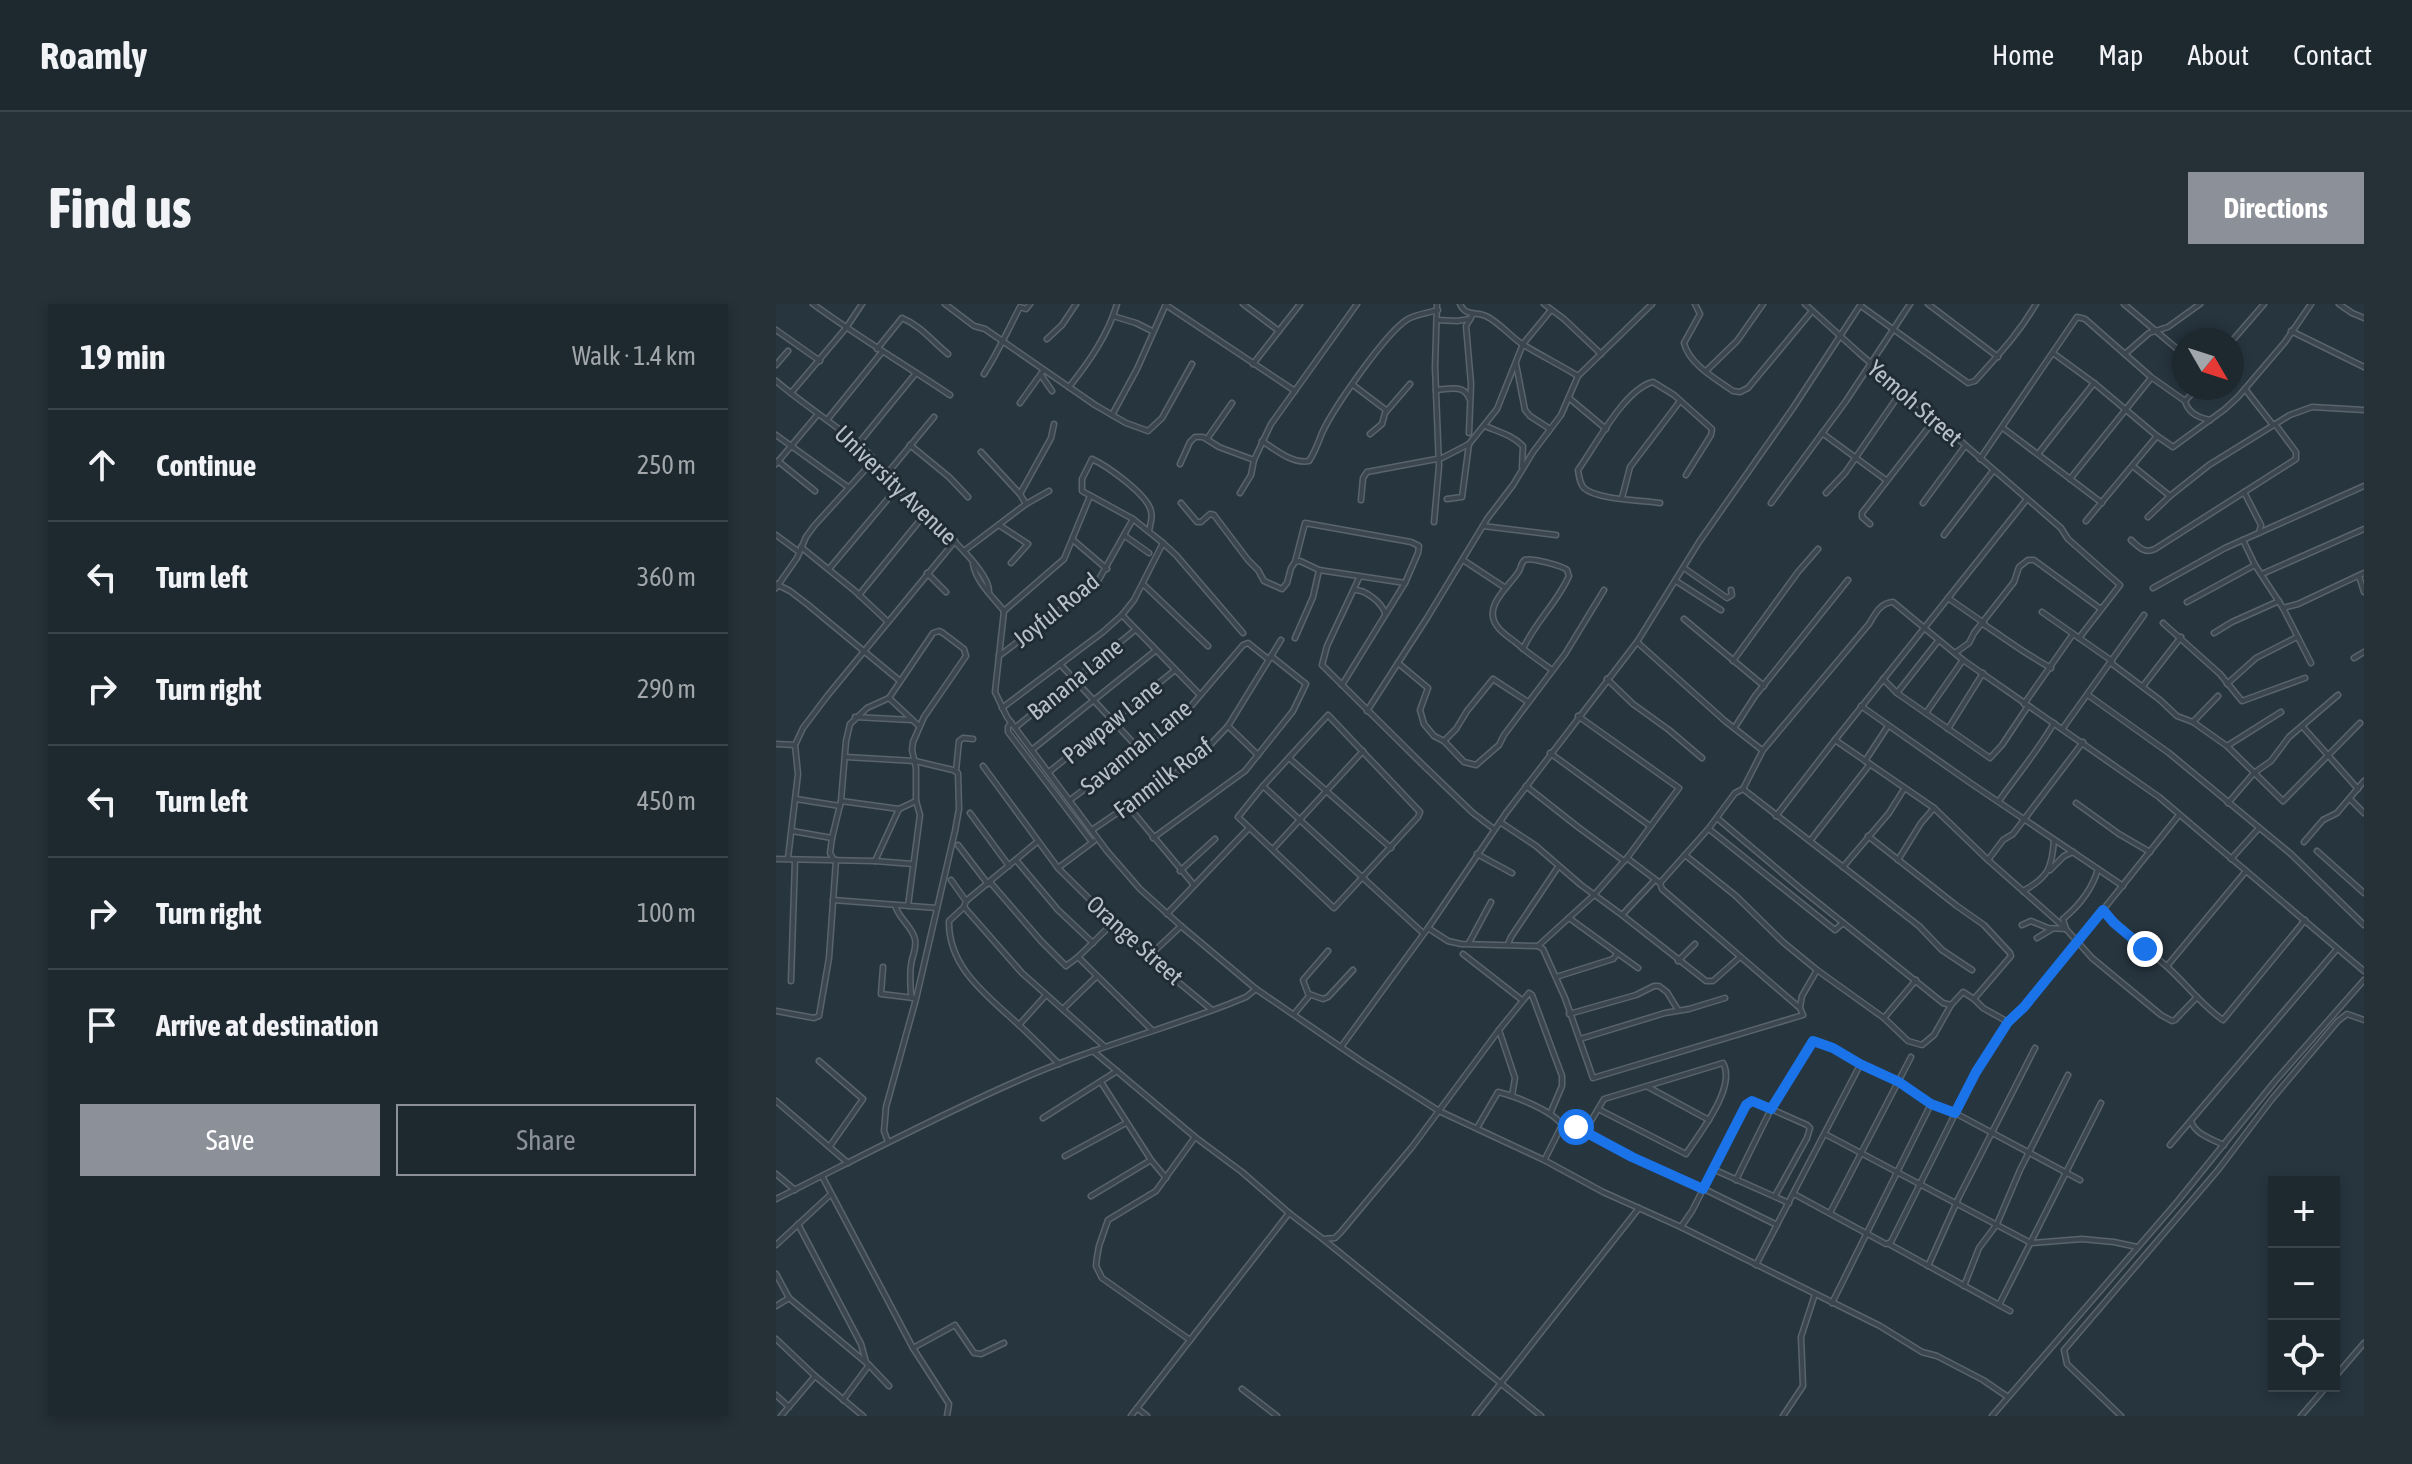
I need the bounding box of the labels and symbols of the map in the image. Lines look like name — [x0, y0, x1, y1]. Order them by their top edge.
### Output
north arrow — [2172, 328, 2244, 400]
street label: Yemoh Street — [1862, 355, 1968, 451]
street label: University Avenue — [829, 420, 963, 550]
street label: Joyful Road — [1008, 567, 1104, 653]
street label: Banana Lane — [1022, 633, 1128, 725]
street label: Pawpaw Lane — [1057, 673, 1167, 769]
street label: Savannah Lane — [1075, 694, 1197, 800]
street label: Fanmilk Roaf — [1109, 732, 1218, 824]
street label: Orange Street — [1081, 890, 1189, 990]
route end — [2127, 931, 2163, 967]
route start — [1558, 1109, 1594, 1145]

